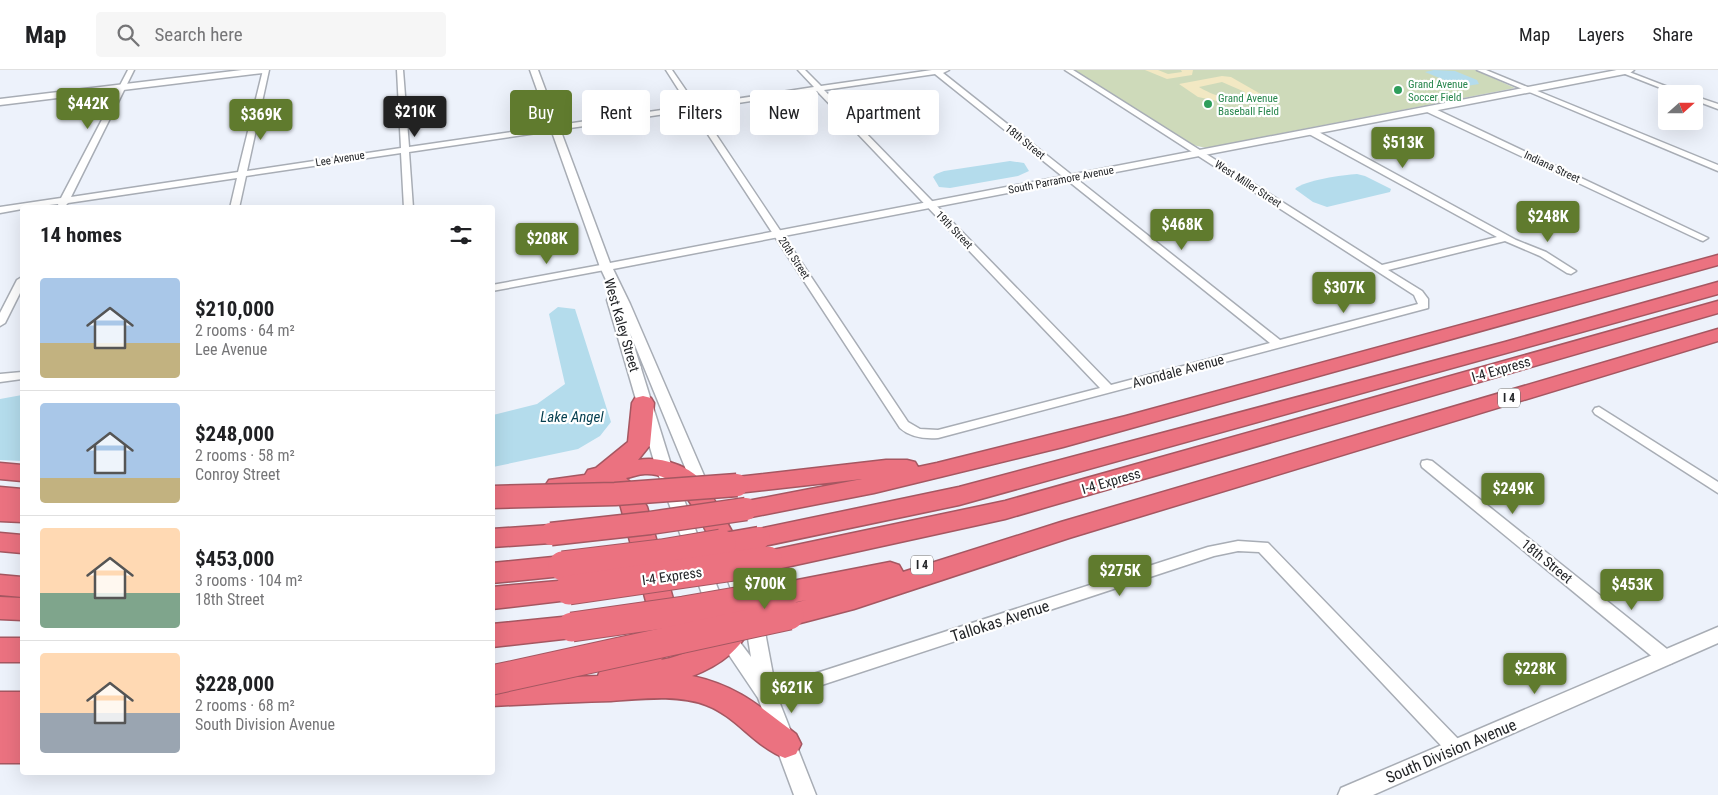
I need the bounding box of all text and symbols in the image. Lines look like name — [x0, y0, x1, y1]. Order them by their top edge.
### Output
search box — [96, 12, 446, 57]
text: Map — [25, 21, 66, 49]
icon: search — [114, 21, 142, 49]
text: Search here — [154, 23, 243, 46]
text: Map — [1519, 24, 1550, 45]
text: Layers — [1578, 24, 1625, 45]
text: Share — [1653, 24, 1693, 45]
place label: Grand Avenue Soccer Field — [1408, 78, 1468, 104]
marker: Grand Avenue Soccer Field — [1392, 84, 1404, 96]
north arrow — [1658, 85, 1702, 130]
map controls — [1658, 85, 1703, 130]
pin: $442K — [53, 88, 123, 130]
chip: Buy — [510, 90, 572, 135]
chip: Rent — [582, 90, 650, 135]
chip: Filters — [660, 90, 740, 135]
chip: New — [750, 90, 818, 135]
chip: Apartment — [828, 90, 939, 135]
place label: Grand Avenue Baseball FIeld — [1218, 92, 1279, 118]
text: $442K — [67, 94, 109, 113]
pin: $210K — [380, 96, 450, 138]
pin: $369K — [226, 98, 296, 141]
marker: Grand Avenue Baseball FIeld — [1202, 98, 1214, 110]
text: $210K — [394, 102, 436, 121]
text: $369K — [240, 105, 282, 124]
street label: 18th Street — [1002, 122, 1048, 162]
pin: $513K — [1368, 126, 1438, 169]
text: $513K — [1382, 133, 1424, 152]
street label: Indiana Street — [1522, 148, 1582, 186]
street label: Lee Avenue — [314, 149, 366, 169]
street label: West Miller Street — [1212, 158, 1284, 210]
street label: South Parramore Avenue — [1007, 163, 1115, 197]
pin: $248K — [1513, 200, 1583, 243]
text: $248K — [1527, 207, 1569, 226]
street label: 19th Street — [933, 208, 975, 252]
pin: $468K — [1147, 208, 1217, 251]
text: $468K — [1161, 215, 1203, 234]
icon: filters — [447, 221, 475, 249]
pin: $208K — [512, 222, 582, 265]
text: 14 homes — [40, 223, 122, 247]
text: $208K — [526, 229, 568, 248]
street label: 20th Street — [776, 234, 812, 282]
pin: $307K — [1309, 272, 1379, 314]
street label: West Kaley Street — [601, 276, 643, 374]
text: $307K — [1323, 278, 1365, 297]
text: $210,000 — [195, 297, 274, 321]
icon: home — [80, 298, 140, 358]
text: 2 rooms · 64 m² — [195, 321, 295, 340]
text: Lee Avenue — [195, 340, 267, 359]
street label: Avondale Avenue — [1130, 351, 1226, 391]
street label: I-4 Express — [1470, 353, 1532, 385]
road number: I 4 — [1498, 388, 1520, 408]
water label: Lake Angel — [540, 408, 604, 426]
text: $248,000 — [195, 422, 274, 446]
icon: home — [80, 423, 140, 483]
text: 2 rooms · 58 m² — [195, 446, 295, 465]
text: Conroy Street — [195, 465, 280, 484]
street label: I-4 Express — [1080, 465, 1142, 497]
pin: $249K — [1478, 472, 1548, 515]
text: $249K — [1492, 479, 1534, 498]
street label: 18th Street — [1518, 536, 1576, 586]
text: $453,000 — [195, 547, 274, 571]
icon: home — [80, 548, 140, 608]
pin: $275K — [1085, 554, 1155, 597]
road number: I 4 — [911, 556, 933, 574]
text: $275K — [1099, 561, 1141, 580]
street label: I-4 Express — [641, 564, 703, 588]
pin: $700K — [730, 568, 800, 610]
pin: $453K — [1597, 568, 1667, 611]
text: 3 rooms · 104 m² — [195, 571, 303, 590]
text: $700K — [744, 574, 786, 593]
text: $453K — [1611, 575, 1653, 594]
text: 18th Street — [195, 590, 264, 609]
street label: Tallokas Avenue — [948, 596, 1052, 646]
pin: $228K — [1500, 652, 1570, 695]
text: $228K — [1514, 659, 1556, 678]
text: $228,000 — [195, 672, 274, 696]
pin: $621K — [757, 672, 827, 714]
icon: home — [80, 673, 140, 733]
text: $621K — [771, 678, 813, 697]
text: 2 rooms · 68 m² — [195, 696, 295, 715]
text: South Division Avenue — [195, 715, 335, 734]
street label: South Division Avenue — [1383, 715, 1519, 787]

